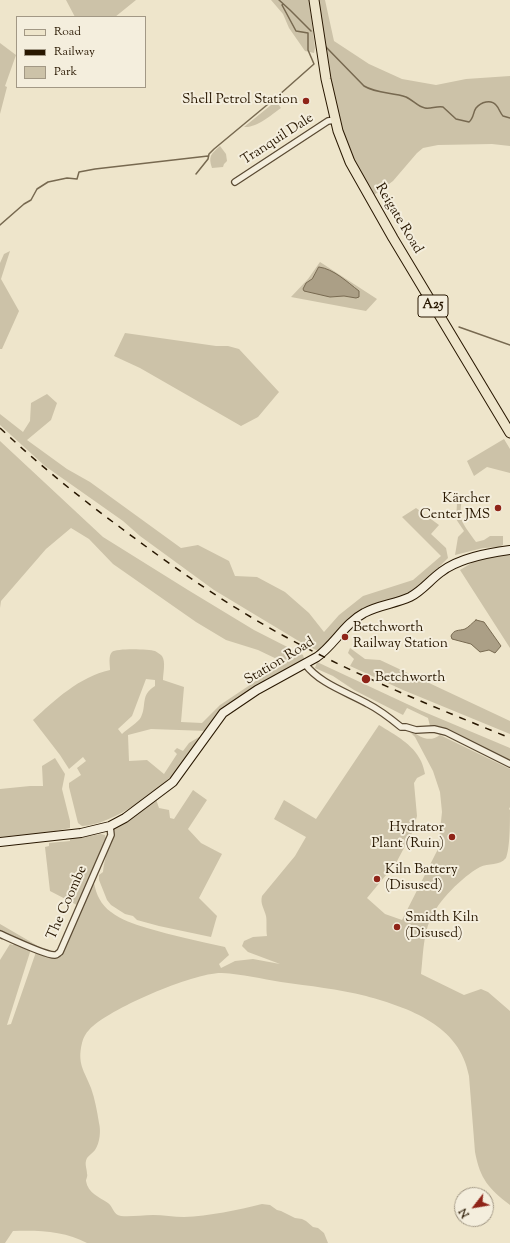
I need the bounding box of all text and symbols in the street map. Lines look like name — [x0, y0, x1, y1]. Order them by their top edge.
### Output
legend — [16, 16, 146, 88]
text: Road — [54, 23, 81, 41]
text: Railway — [54, 43, 95, 61]
text: Park — [54, 63, 77, 81]
place label: Shell Petrol Station — [182, 93, 298, 109]
marker: Shell Petrol Station — [301, 96, 311, 106]
street label: Tranquil Dale — [239, 110, 317, 170]
street label: Reigate Road — [370, 181, 426, 257]
road number: A25 — [418, 295, 448, 317]
place label: Kärcher Center JMS — [420, 492, 490, 524]
marker: Kärcher Center JMS — [493, 503, 503, 513]
place label: Betchworth Railway Station — [353, 621, 448, 654]
marker: Betchworth Railway Station — [340, 632, 350, 642]
street label: Station Road — [242, 635, 318, 689]
place label: Betchworth — [375, 671, 445, 687]
marker: Betchworth — [360, 673, 372, 685]
place label: Hydrator Plant (Ruin) — [371, 821, 444, 854]
marker: Hydrator Plant (Ruin) — [447, 832, 457, 842]
street label: The Coombe — [44, 863, 92, 943]
place label: Kiln Battery (Disused) — [385, 863, 458, 896]
marker: Kiln Battery (Disused) — [372, 874, 382, 884]
place label: Smidth Kiln (Disused) — [405, 911, 479, 944]
marker: Smidth Kiln (Disused) — [392, 922, 402, 932]
north arrow — [454, 1187, 494, 1227]
text: N — [455, 1205, 474, 1221]

